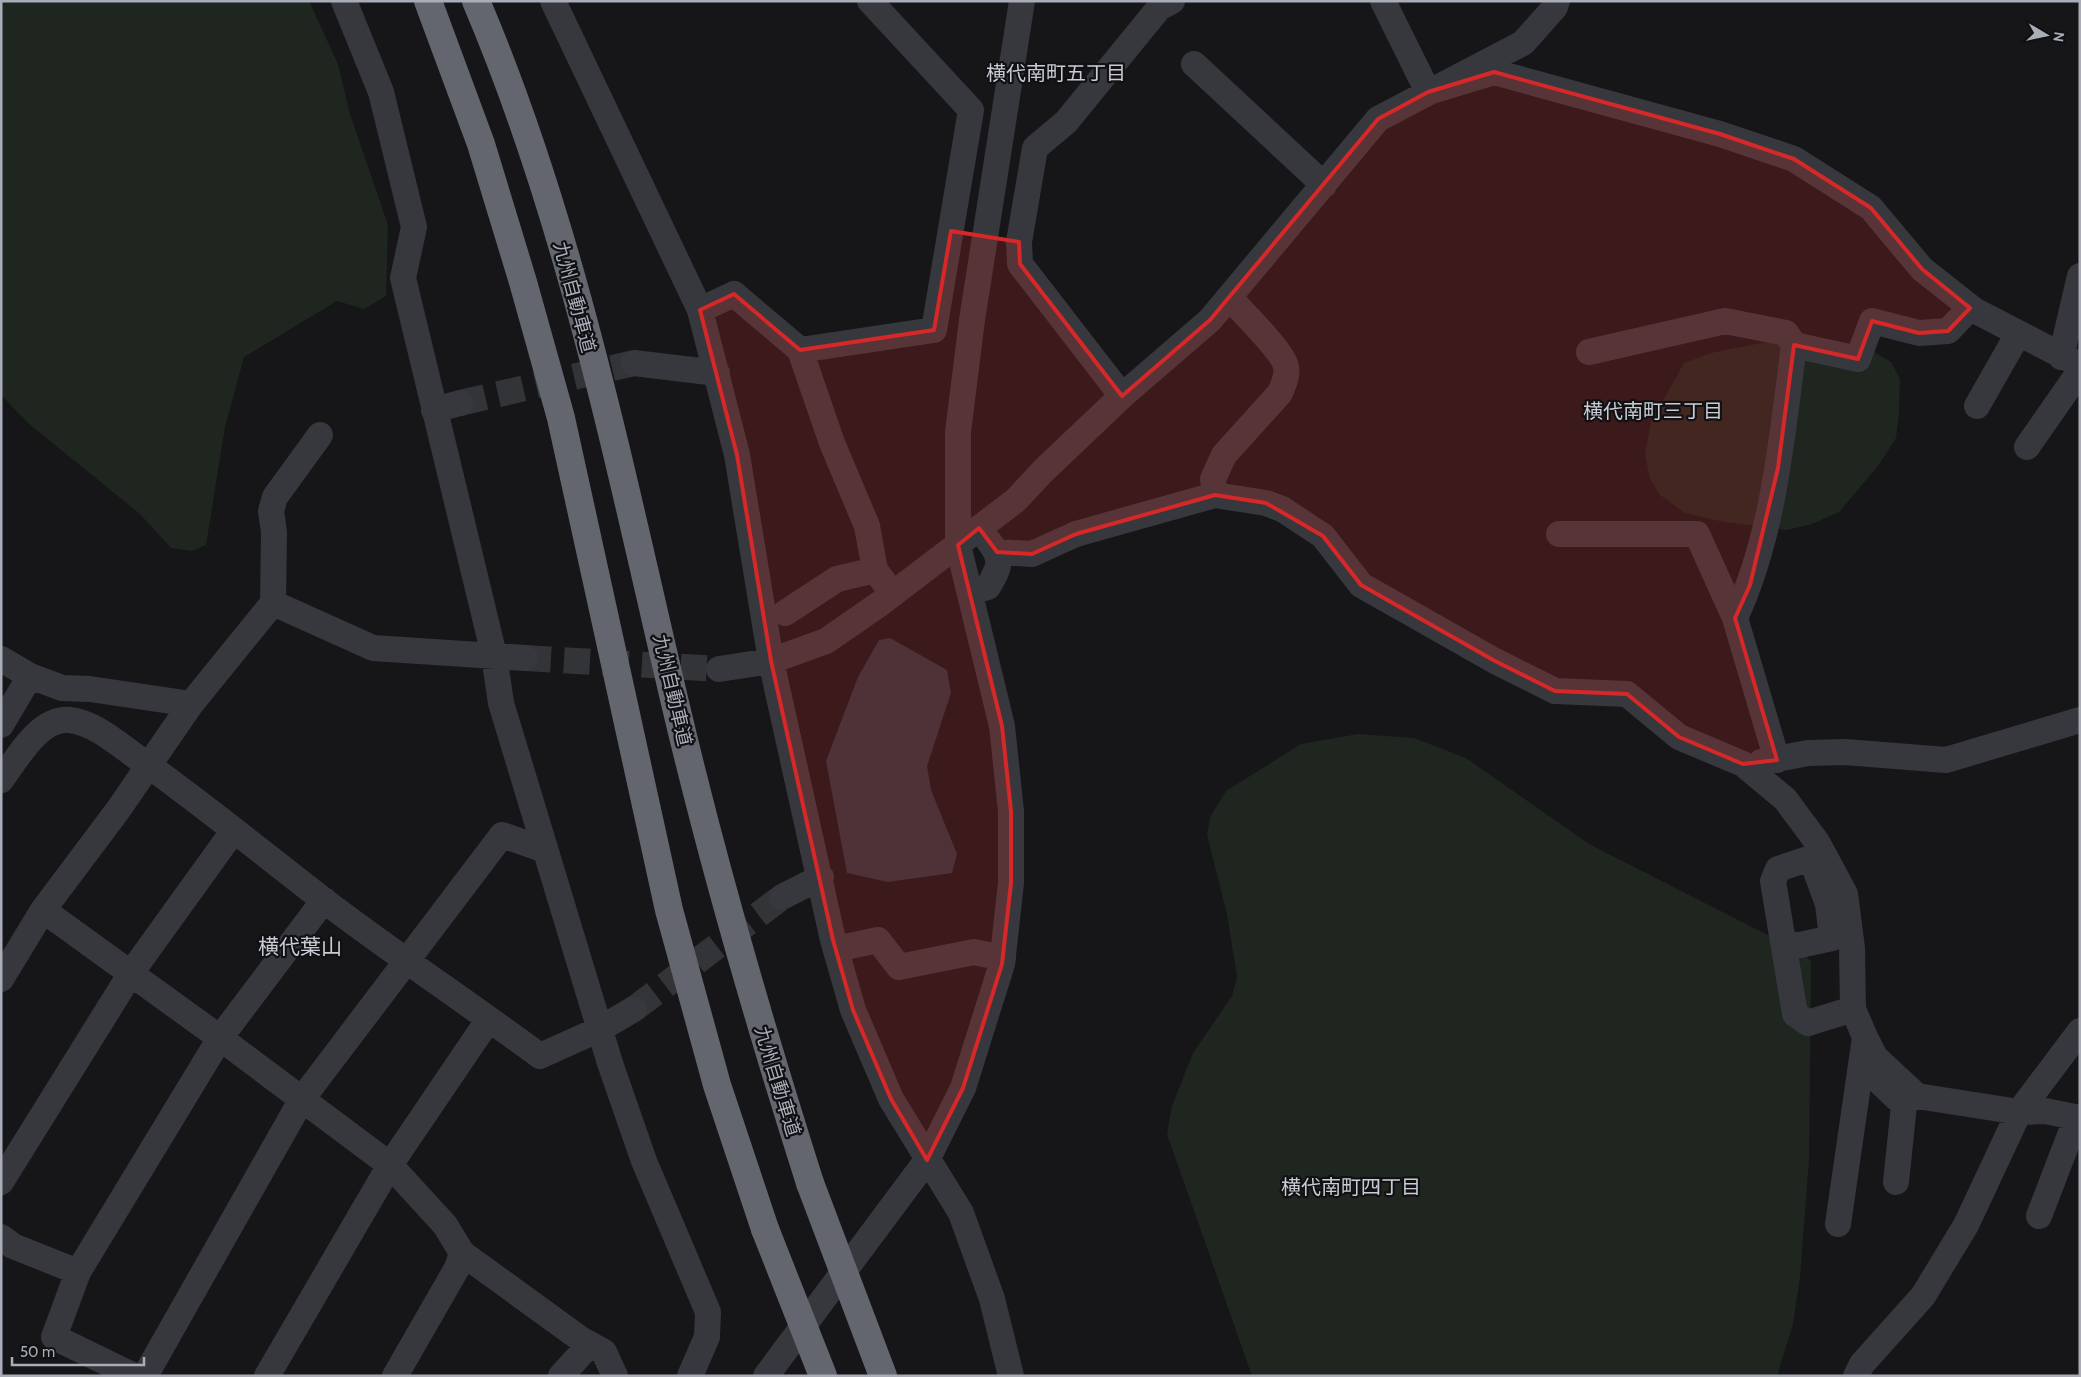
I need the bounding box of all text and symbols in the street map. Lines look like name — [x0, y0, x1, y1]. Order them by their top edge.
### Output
north arrow — [2021, 10, 2071, 60]
text: N — [2049, 31, 2069, 43]
district label: 横代南町五丁目 — [986, 61, 1126, 85]
street label: 九州自動車道 — [549, 239, 600, 355]
district label: 横代南町三丁目 — [1583, 399, 1723, 423]
street label: 九州自動車道 — [648, 632, 697, 748]
district label: 横代葉山 — [258, 934, 342, 959]
street label: 九州自動車道 — [750, 1023, 805, 1139]
district label: 横代南町四丁目 — [1281, 1175, 1421, 1199]
scale bar — [12, 1334, 145, 1366]
text: 50 m — [20, 1343, 55, 1361]

